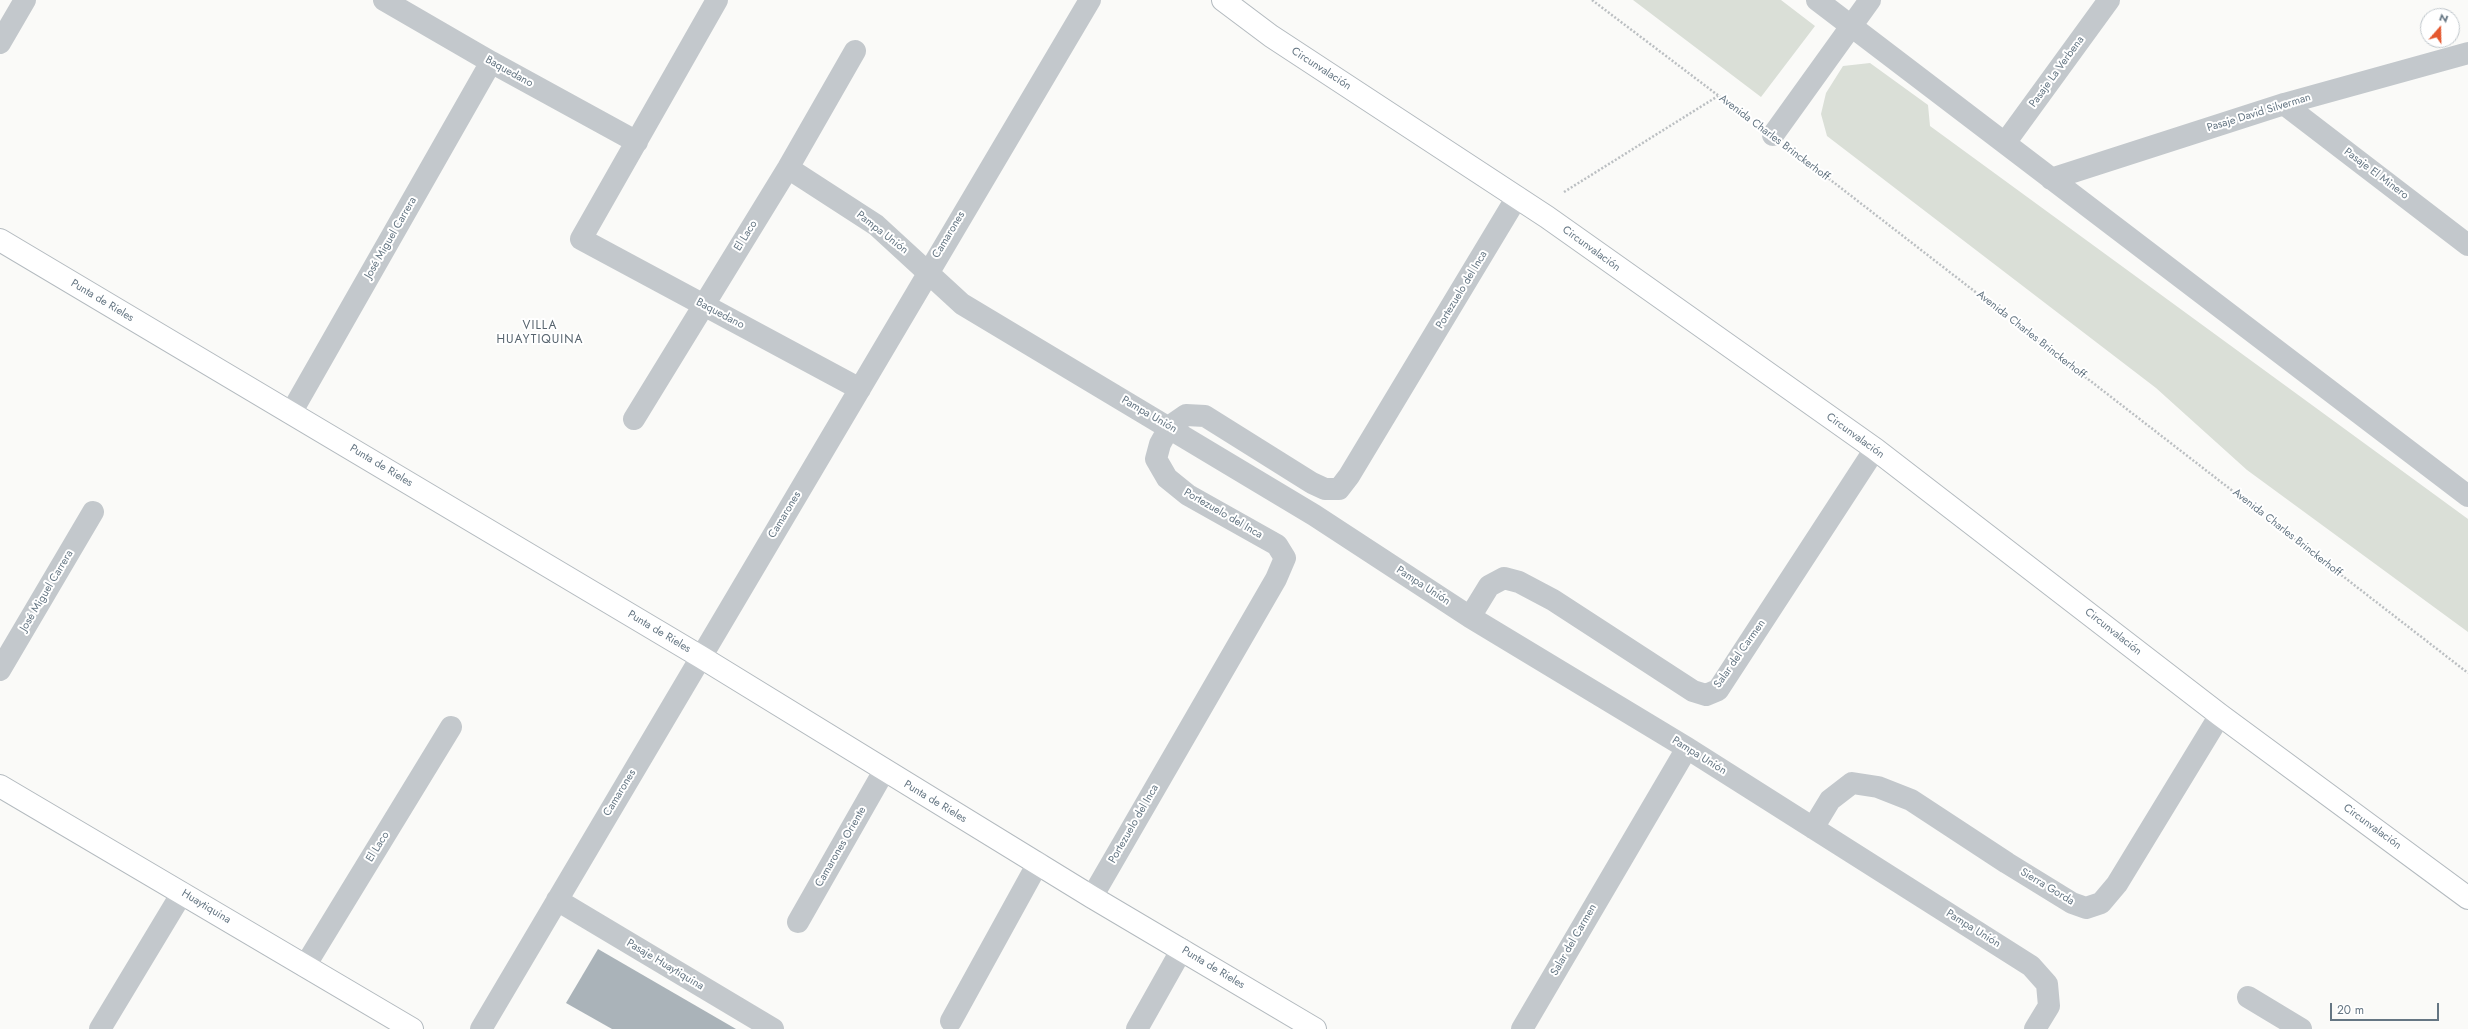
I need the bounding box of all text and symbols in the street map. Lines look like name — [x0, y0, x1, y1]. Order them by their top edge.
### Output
north arrow — [2420, 8, 2460, 48]
text: N — [2437, 9, 2451, 27]
street label: Pasaje La Verbena — [2027, 34, 2087, 110]
street label: Circunvalación — [1289, 45, 1353, 93]
street label: Baquedano — [483, 54, 535, 90]
street label: Pasaje David Silverman — [2206, 91, 2312, 135]
street label: Avenida Charles Brinckerhoff — [1716, 92, 1832, 184]
street label: Pasaje El Minero — [2341, 146, 2411, 202]
street label: José Miguel Carrera — [362, 195, 420, 281]
street label: Pampa Unión — [854, 209, 910, 257]
street label: Camarones — [930, 209, 968, 261]
street label: El Laco — [732, 218, 760, 254]
street label: Circunvalación — [1559, 223, 1623, 275]
street label: Portezuelo del Inca — [1434, 249, 1490, 331]
street label: Punta de Rieles — [68, 277, 136, 325]
street label: Avenida Charles Brinckerhoff — [1974, 288, 2088, 382]
street label: Baquedano — [694, 296, 746, 332]
district label: VILLA HUAYTIQUINA — [497, 319, 583, 347]
street label: Pampa Unión — [1119, 394, 1179, 436]
street label: Circunvalación — [1823, 410, 1887, 462]
street label: Punta de Rieles — [347, 442, 415, 490]
street label: Portezuelo del Inca — [1181, 486, 1265, 542]
street label: Avenida Charles Brinckerhoff — [2230, 486, 2344, 580]
street label: Camarones — [766, 489, 804, 541]
street label: José Miguel Carrera — [18, 548, 76, 634]
street label: Pampa Unión — [1394, 564, 1452, 608]
street label: Circunvalación — [2082, 606, 2144, 658]
street label: Punta de Rieles — [625, 608, 693, 656]
street label: Salar del Carmen — [1711, 617, 1769, 691]
street label: Pampa Unión — [1669, 734, 1729, 778]
street label: Camarones — [601, 767, 639, 819]
street label: Punta de Rieles — [901, 778, 969, 826]
street label: Portezuelo del Inca — [1106, 782, 1162, 866]
street label: Circunvalación — [2340, 801, 2404, 853]
street label: Camarones Oriente — [813, 804, 869, 890]
street label: El Laco — [364, 829, 392, 865]
street label: Sierra Gorda — [2018, 866, 2076, 908]
street label: Huaytiquina — [179, 887, 233, 927]
street label: Salar del Carmen — [1548, 902, 1600, 978]
street label: Pampa Unión — [1943, 907, 2003, 951]
street label: Pasaje Huaytiquina — [624, 937, 706, 993]
street label: Punta de Rieles — [1179, 944, 1247, 992]
scale bar — [2332, 995, 2441, 1021]
text: 20 m — [2337, 1001, 2364, 1019]

